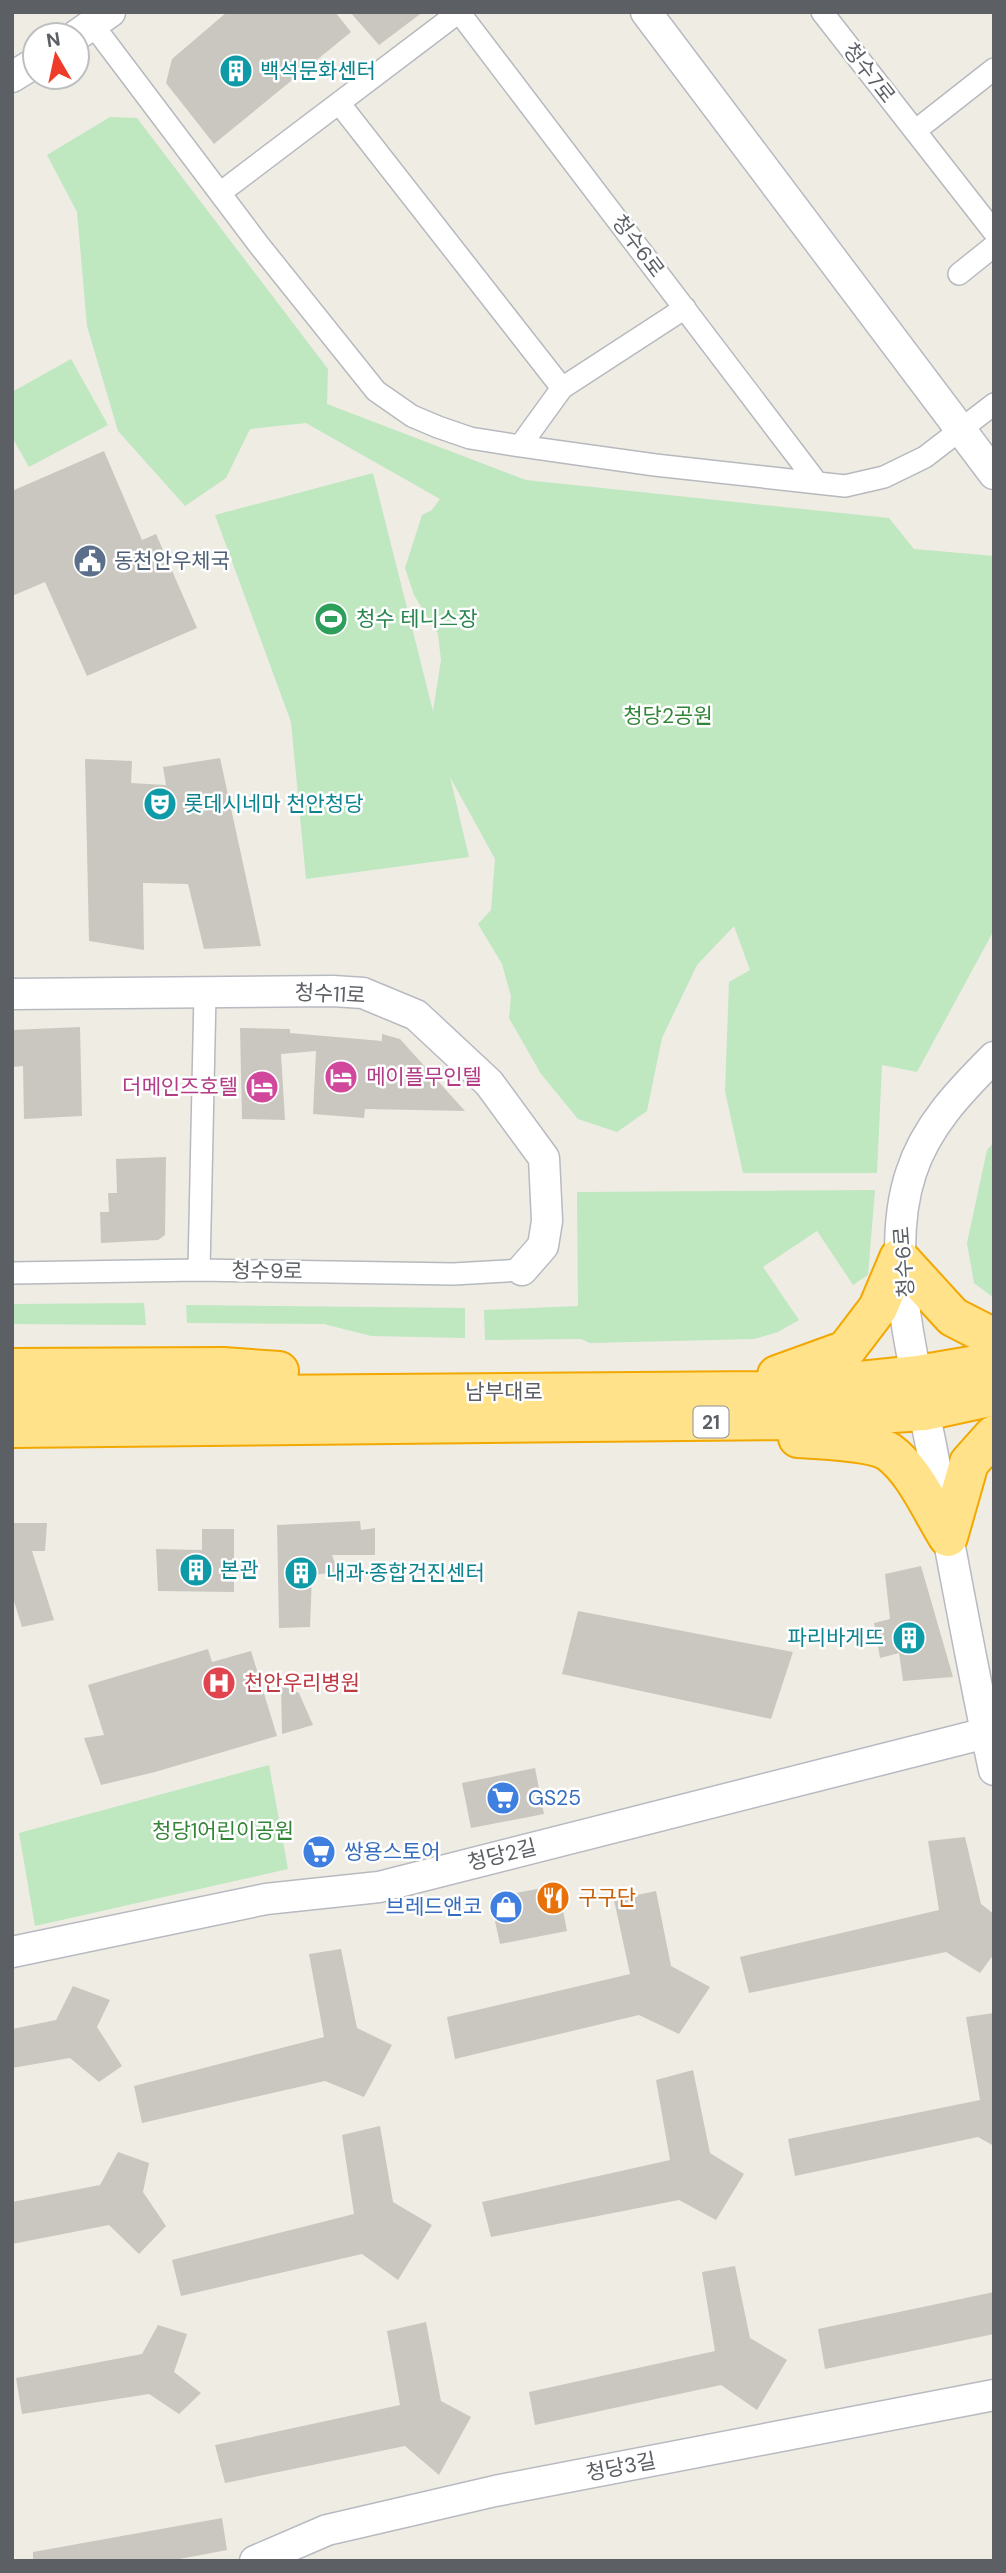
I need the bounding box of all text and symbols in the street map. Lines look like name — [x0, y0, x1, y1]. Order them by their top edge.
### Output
north arrow — [21, 21, 91, 91]
text: N — [45, 26, 62, 53]
street label: 청수7로 — [837, 37, 901, 109]
building icon: 백석문화센터 — [217, 52, 255, 90]
place label: 백석문화센터 — [260, 57, 376, 85]
street label: 청수6로 — [605, 209, 671, 283]
public building icon: 동천안우체국 — [71, 542, 109, 580]
place label: 동천안우체국 — [114, 547, 230, 575]
sports icon: 청수 테니스장 — [312, 600, 350, 638]
place label: 청수 테니스장 — [356, 605, 478, 633]
park label: 청당2공원 — [623, 702, 713, 730]
theatre icon: 롯데시네마 천안청당 — [141, 785, 179, 823]
place label: 롯데시네마 천안청당 — [184, 790, 363, 818]
street label: 청수11로 — [294, 978, 366, 1010]
hotel icon: 메이플무인텔 — [322, 1058, 360, 1096]
place label: 메이플무인텔 — [366, 1063, 482, 1091]
hotel icon: 더메인즈호텔 — [243, 1068, 281, 1106]
place label: 더메인즈호텔 — [122, 1073, 238, 1101]
street label: 청수6로 — [888, 1226, 920, 1298]
street label: 청수9로 — [231, 1256, 303, 1286]
street label: 남부대로 — [465, 1378, 543, 1406]
road number: 21 — [694, 1406, 728, 1438]
building icon: 본관 — [177, 1551, 215, 1589]
building icon: 내과·종합건진센터 — [282, 1554, 320, 1592]
place label: 본관 — [220, 1556, 259, 1584]
place label: 내과·종합건진센터 — [326, 1559, 485, 1587]
building icon: 파리바게뜨 — [890, 1619, 928, 1657]
place label: 파리바게뜨 — [787, 1624, 884, 1652]
hospital icon: 천안우리병원 — [200, 1664, 238, 1702]
place label: 천안우리병원 — [244, 1669, 360, 1697]
supermarket icon: GS25 — [484, 1779, 522, 1817]
place label: GS25 — [528, 1784, 581, 1812]
park label: 청당1어린이공원 — [152, 1817, 294, 1845]
supermarket icon: 쌍용스토어 — [300, 1833, 338, 1871]
street label: 청당2길 — [465, 1833, 539, 1877]
place label: 쌍용스토어 — [344, 1838, 441, 1866]
restaurant icon: 구구단 — [534, 1879, 572, 1917]
place label: 구구단 — [578, 1884, 636, 1912]
shop icon: 브레드앤코 — [487, 1888, 525, 1926]
place label: 브레드앤코 — [385, 1893, 482, 1921]
street label: 청당3길 — [584, 2447, 658, 2487]

